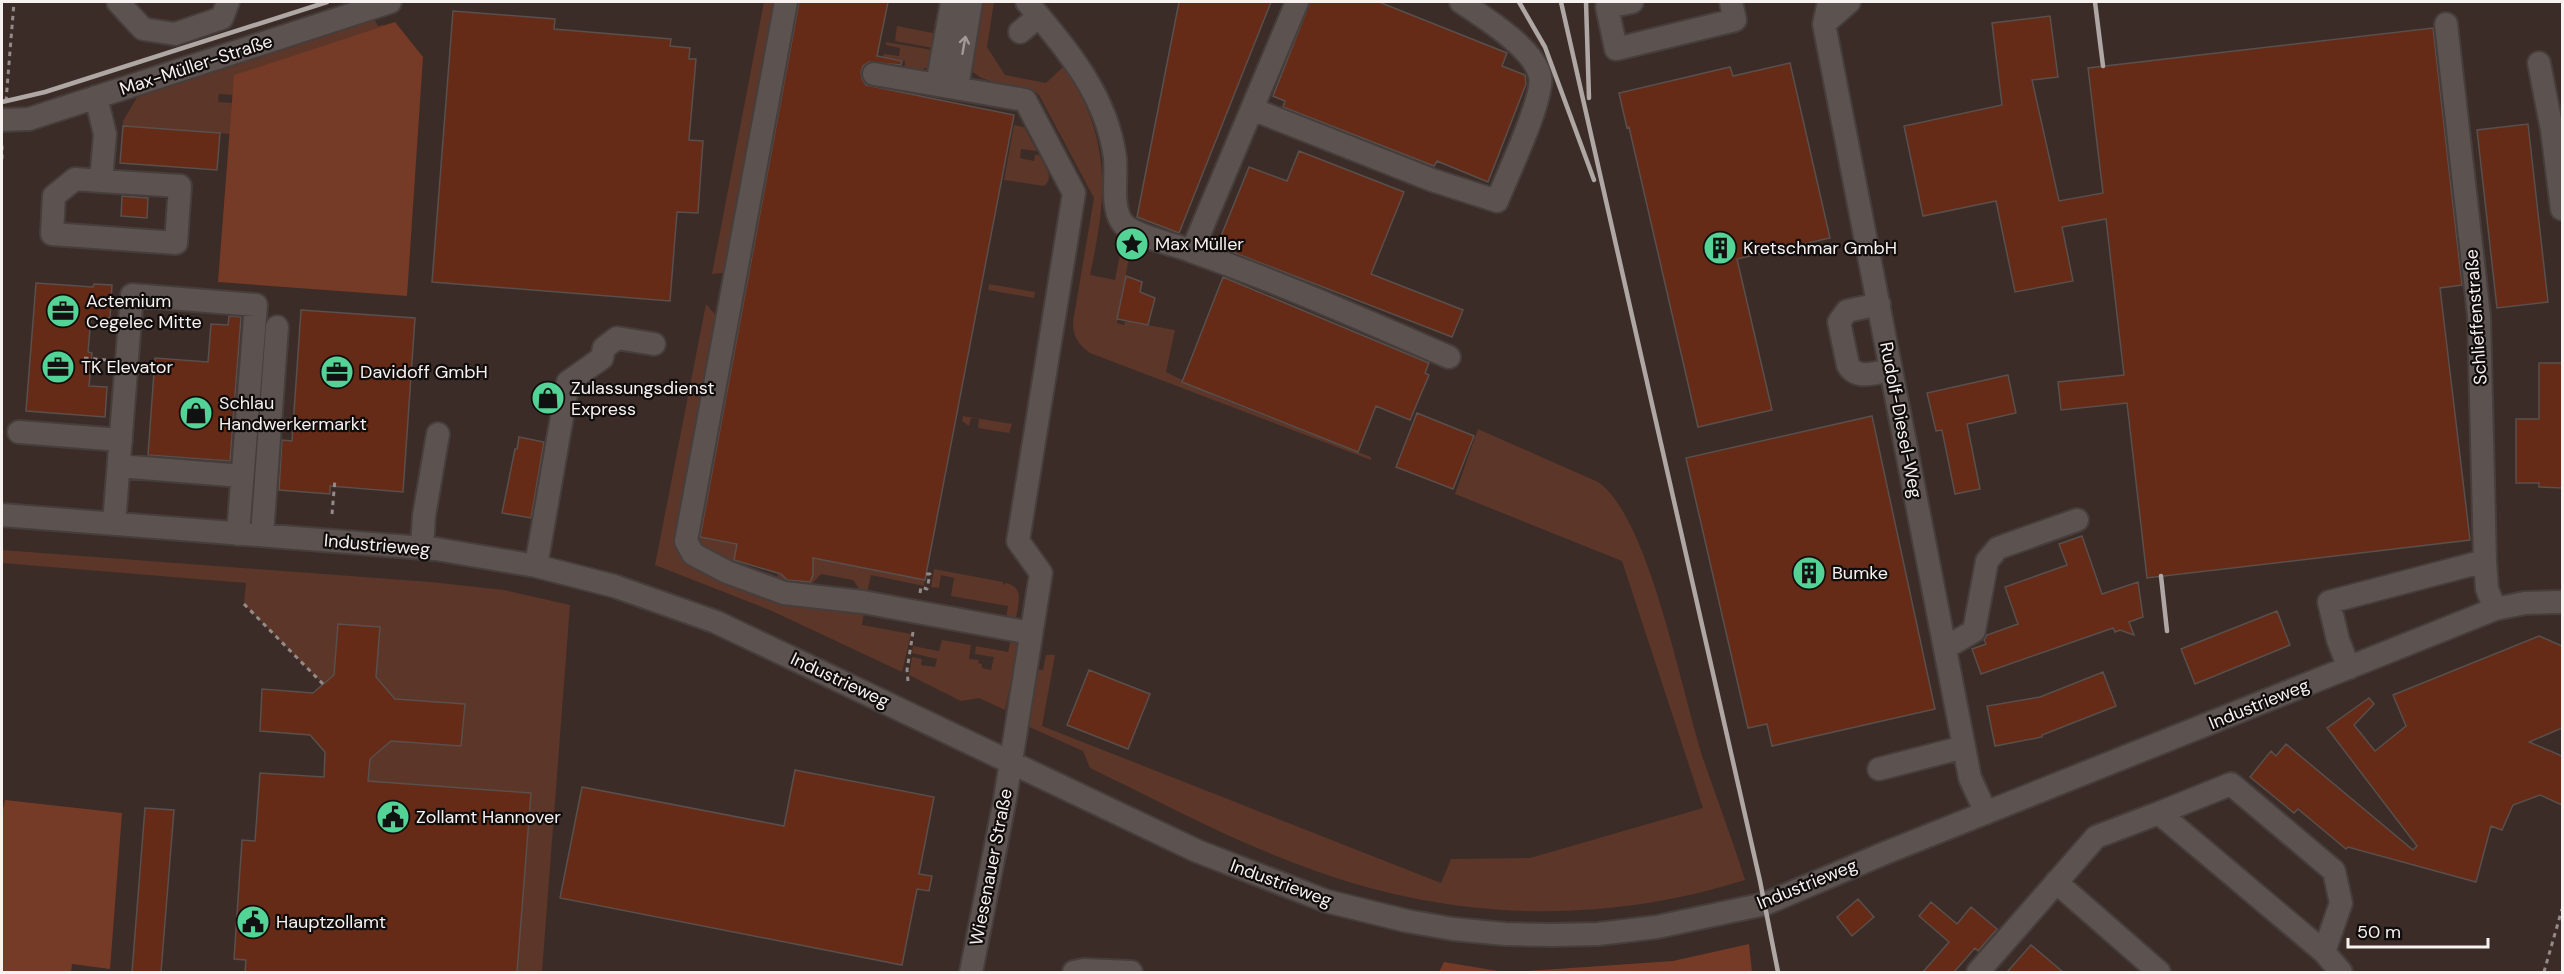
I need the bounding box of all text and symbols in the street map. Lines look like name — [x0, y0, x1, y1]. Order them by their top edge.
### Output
street label: Max-Müller-Straße — [116, 29, 276, 101]
one-way arrow — [959, 36, 970, 55]
place icon: Max Müller — [1114, 226, 1150, 262]
building icon: Kretschmar GmbH — [1702, 230, 1738, 266]
place label: Max Müller — [1155, 232, 1244, 256]
place label: Kretschmar GmbH — [1743, 236, 1897, 260]
street label: Schlieffenstraße — [2459, 248, 2493, 386]
place label: Actemium Cegelec Mitte — [86, 289, 202, 334]
office icon: Actemium Cegelec Mitte — [45, 293, 81, 329]
street label: Rudolf-Diesel-Weg — [1874, 340, 1928, 500]
office icon: TK Elevator — [40, 349, 76, 385]
office icon: Davidoff GmbH — [319, 354, 355, 390]
place label: TK Elevator — [81, 355, 173, 379]
place label: Davidoff GmbH — [360, 360, 488, 384]
place label: Zulassungsdienst Express — [571, 376, 715, 421]
shop icon: Zulassungsdienst Express — [530, 380, 566, 416]
place label: Schlau Handwerkermarkt — [219, 391, 367, 436]
shop icon: Schlau Handwerkermarkt — [178, 395, 214, 431]
street label: Industrieweg — [323, 528, 431, 562]
building icon: Bumke — [1791, 555, 1827, 591]
place label: Bumke — [1832, 561, 1888, 585]
street label: Industrieweg — [787, 647, 893, 713]
street label: Industrieweg — [2205, 673, 2313, 735]
street label: Wiesenauer Straße — [964, 787, 1018, 947]
public building icon: Zollamt Hannover — [375, 799, 411, 835]
place label: Zollamt Hannover — [416, 805, 561, 829]
street label: Industrieweg — [1753, 853, 1861, 915]
street label: Industrieweg — [1227, 854, 1335, 912]
public building icon: Hauptzollamt — [235, 904, 271, 940]
place label: Hauptzollamt — [276, 910, 386, 934]
scale bar — [2348, 911, 2488, 949]
text: 50 m — [2357, 920, 2401, 944]

